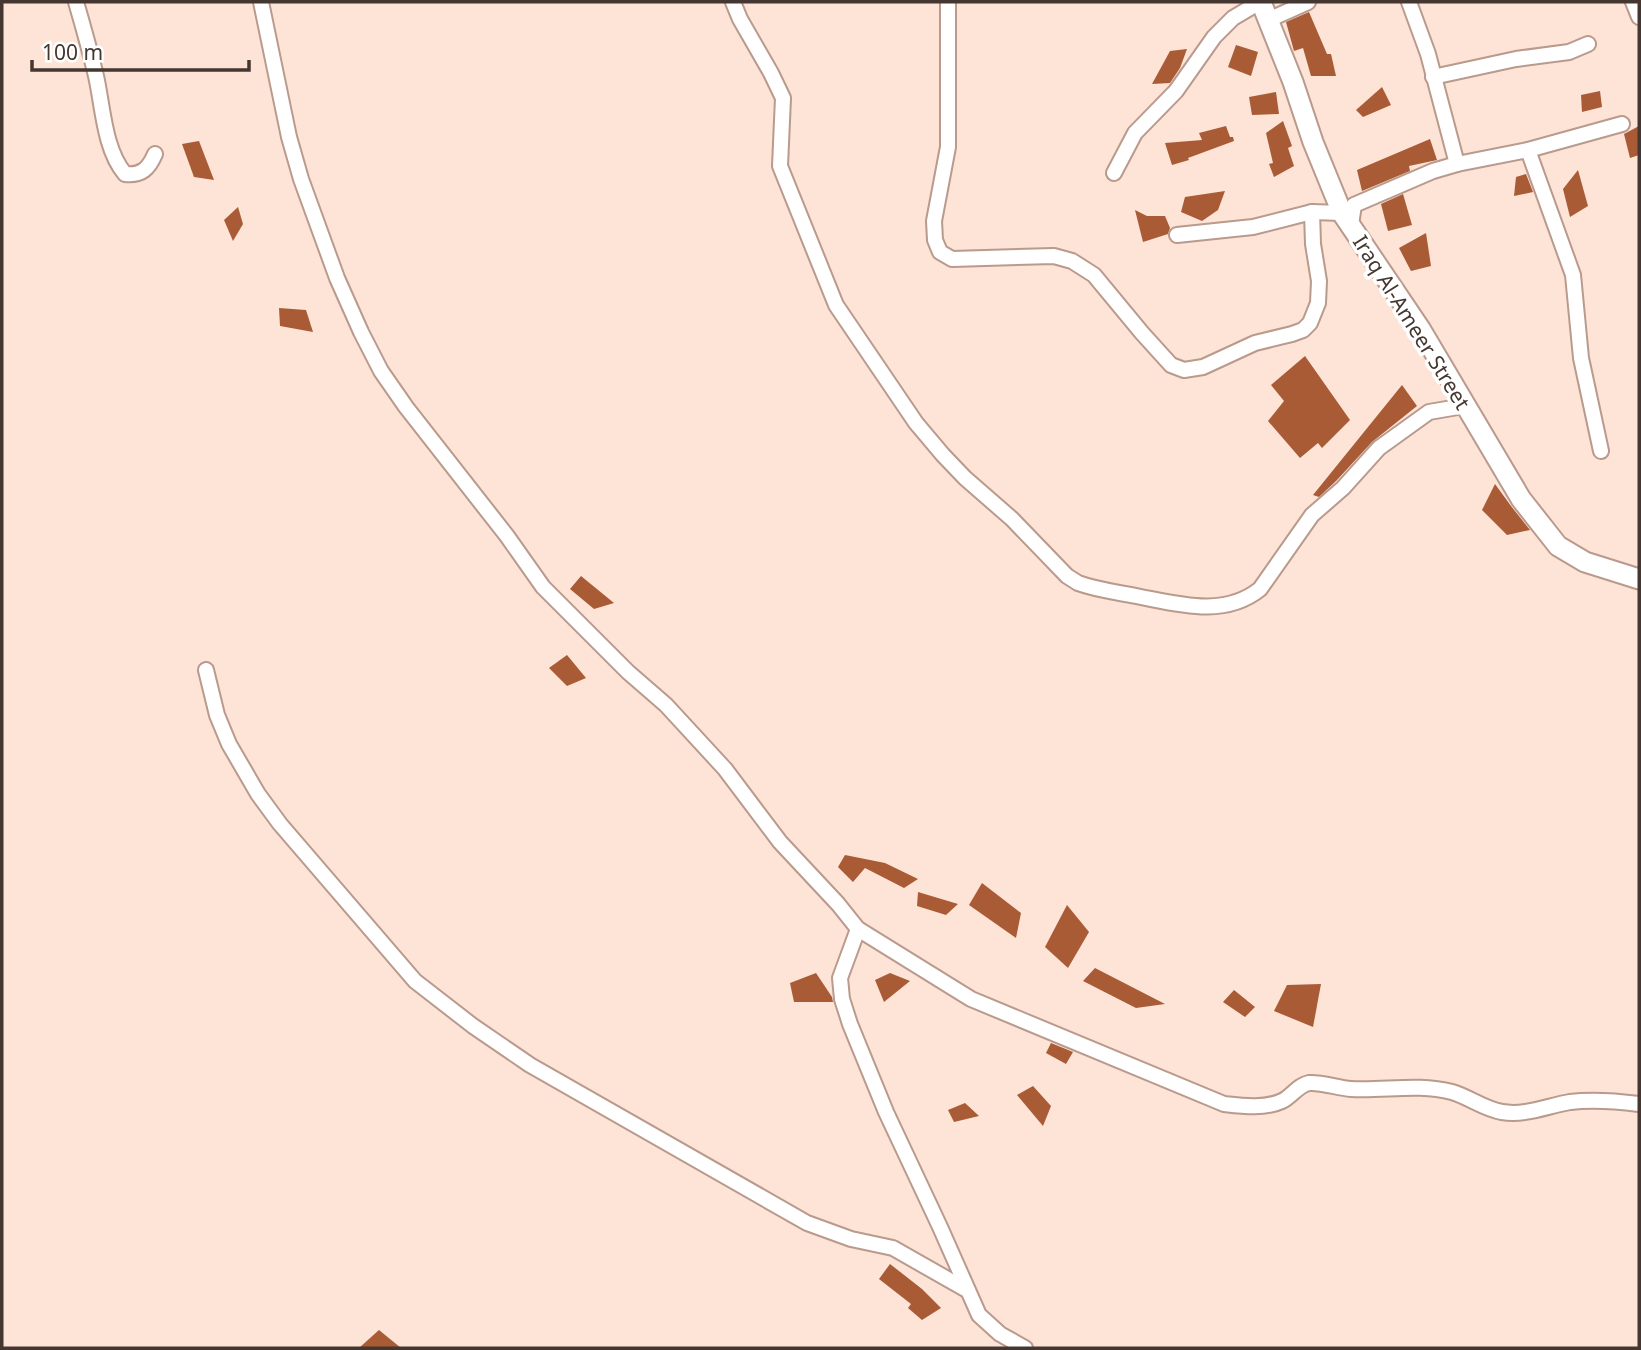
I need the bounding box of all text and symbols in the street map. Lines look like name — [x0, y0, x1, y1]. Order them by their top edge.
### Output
scale bar — [32, 28, 248, 72]
text: 100 m — [42, 38, 103, 66]
street label: Iraq Al-Ameer Street — [1347, 230, 1477, 415]

